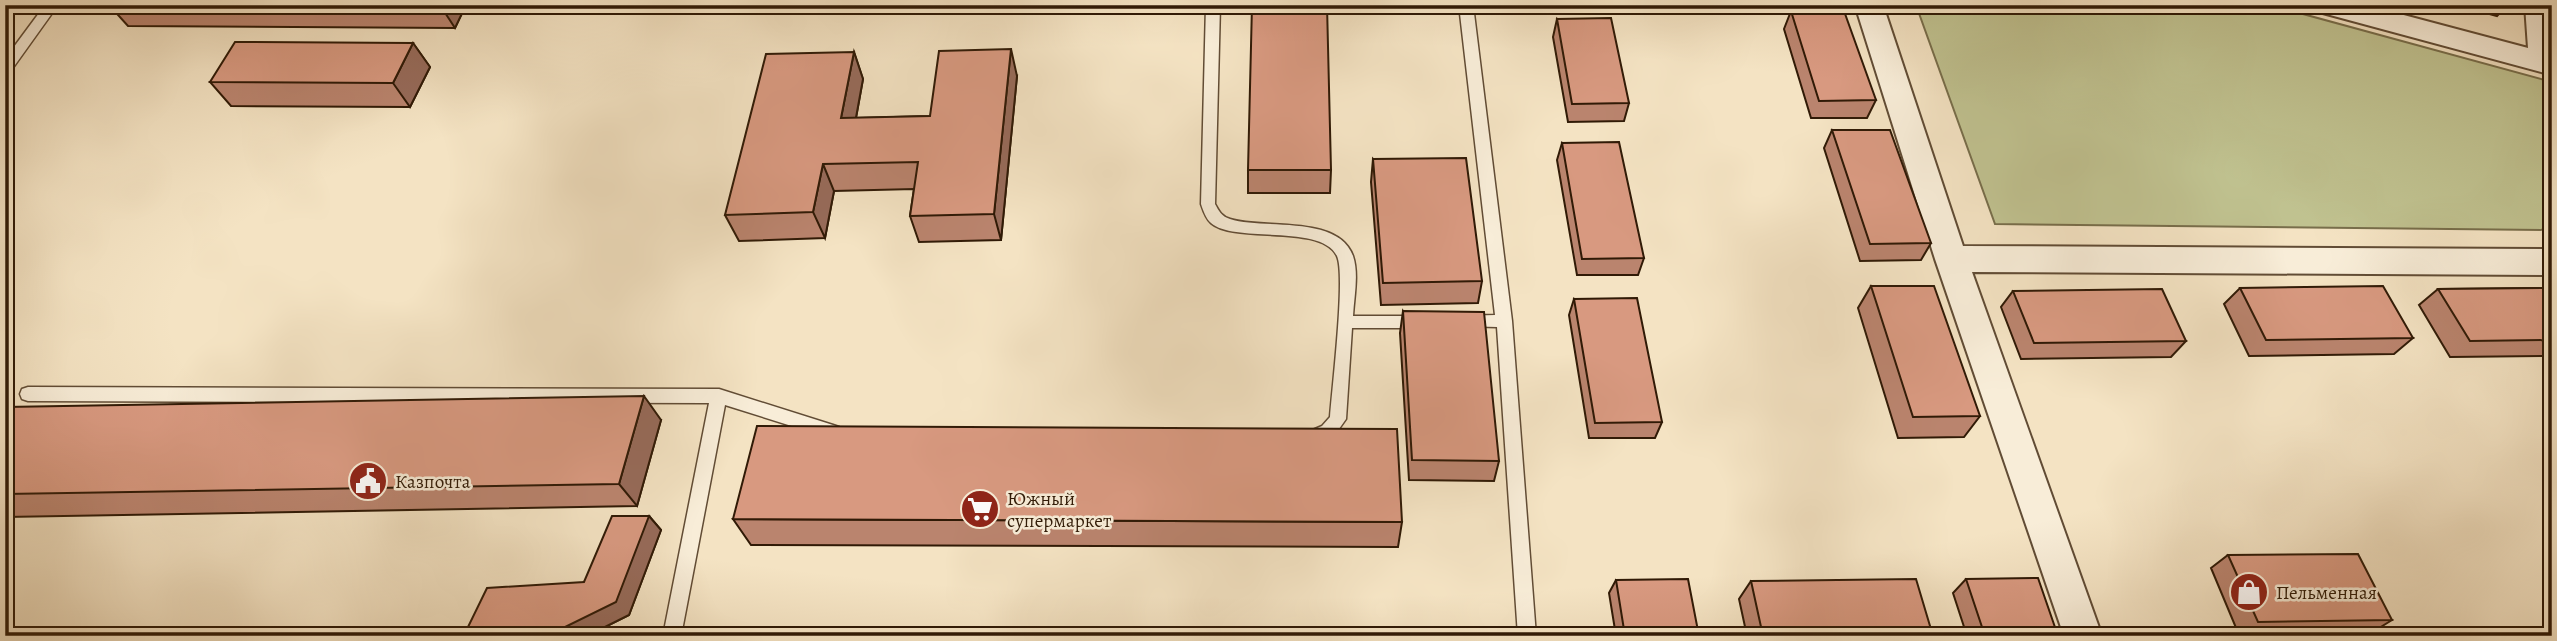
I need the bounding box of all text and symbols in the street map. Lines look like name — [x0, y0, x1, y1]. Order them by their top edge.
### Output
public building icon: Казпочта — [347, 460, 389, 502]
place label: Казпочта — [395, 469, 471, 495]
place label: Южный супермаркет — [1007, 486, 1112, 534]
supermarket icon: Южный супермаркет — [959, 488, 1001, 530]
shop icon: Пельменная — [2228, 571, 2270, 613]
place label: Пельменная — [2276, 580, 2377, 606]

